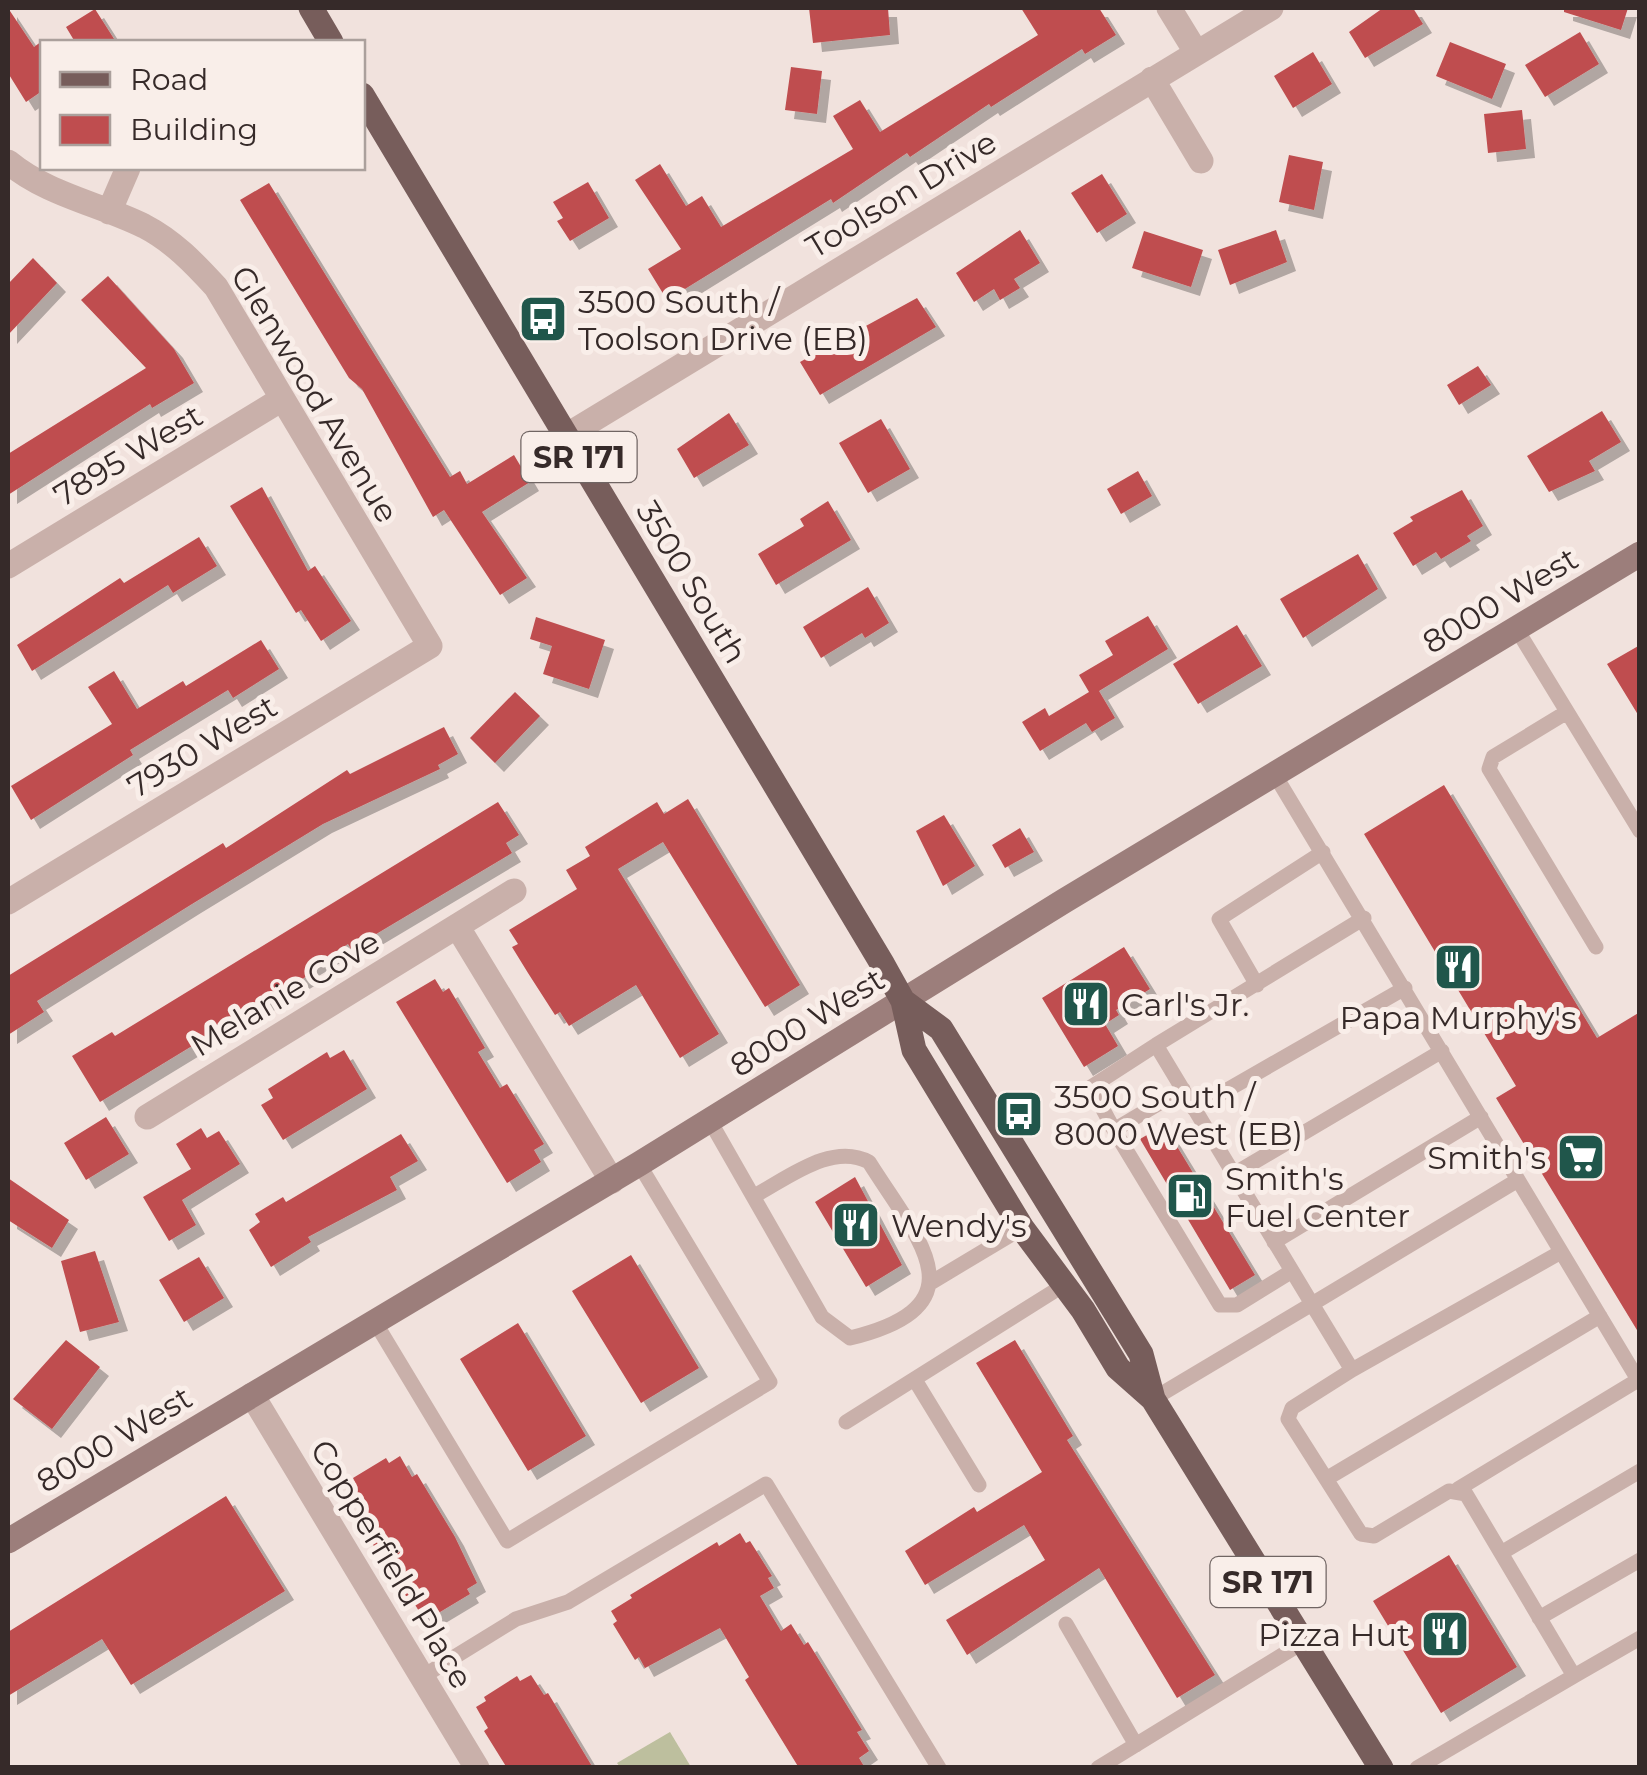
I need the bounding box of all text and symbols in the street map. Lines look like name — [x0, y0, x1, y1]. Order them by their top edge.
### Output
legend — [40, 40, 365, 170]
text: Road — [130, 61, 208, 98]
text: Building — [130, 111, 258, 148]
street label: Toolson Drive — [799, 122, 1003, 266]
street label: Glenwood Avenue — [223, 259, 407, 529]
place label: 3500 South / Toolson Drive (EB) — [578, 282, 868, 358]
bus stop icon: 3500 South / Toolson Drive (EB) — [517, 293, 569, 345]
street label: 7895 West — [47, 395, 209, 515]
road number: SR 171 — [522, 432, 636, 482]
street label: 3500 South — [628, 494, 756, 670]
street label: 8000 West — [1415, 538, 1585, 662]
street label: 7930 West — [120, 686, 284, 806]
street label: Melanie Cove — [184, 921, 386, 1065]
restaurant icon: Papa Murphy's — [1432, 941, 1484, 993]
street label: 8000 West — [723, 959, 891, 1085]
restaurant icon: Carl's Jr. — [1060, 978, 1112, 1030]
place label: Carl's Jr. — [1121, 985, 1249, 1024]
place label: Papa Murphy's — [1339, 998, 1577, 1037]
place label: 3500 South / 8000 West (EB) — [1054, 1077, 1303, 1153]
bus stop icon: 3500 South / 8000 West (EB) — [993, 1088, 1045, 1140]
supermarket icon: Smith's — [1555, 1131, 1607, 1183]
place label: Smith's — [1427, 1138, 1546, 1177]
place label: Smith's Fuel Center — [1225, 1159, 1410, 1235]
fuel station icon: Smith's Fuel Center — [1164, 1170, 1216, 1222]
restaurant icon: Wendy's — [830, 1199, 882, 1251]
place label: Wendy's — [891, 1206, 1027, 1245]
street label: 8000 West — [29, 1377, 199, 1501]
street label: Copperfield Place — [302, 1433, 482, 1695]
road number: SR 171 — [1210, 1557, 1326, 1607]
restaurant icon: Pizza Hut — [1419, 1608, 1471, 1660]
place label: Pizza Hut — [1258, 1615, 1410, 1654]

